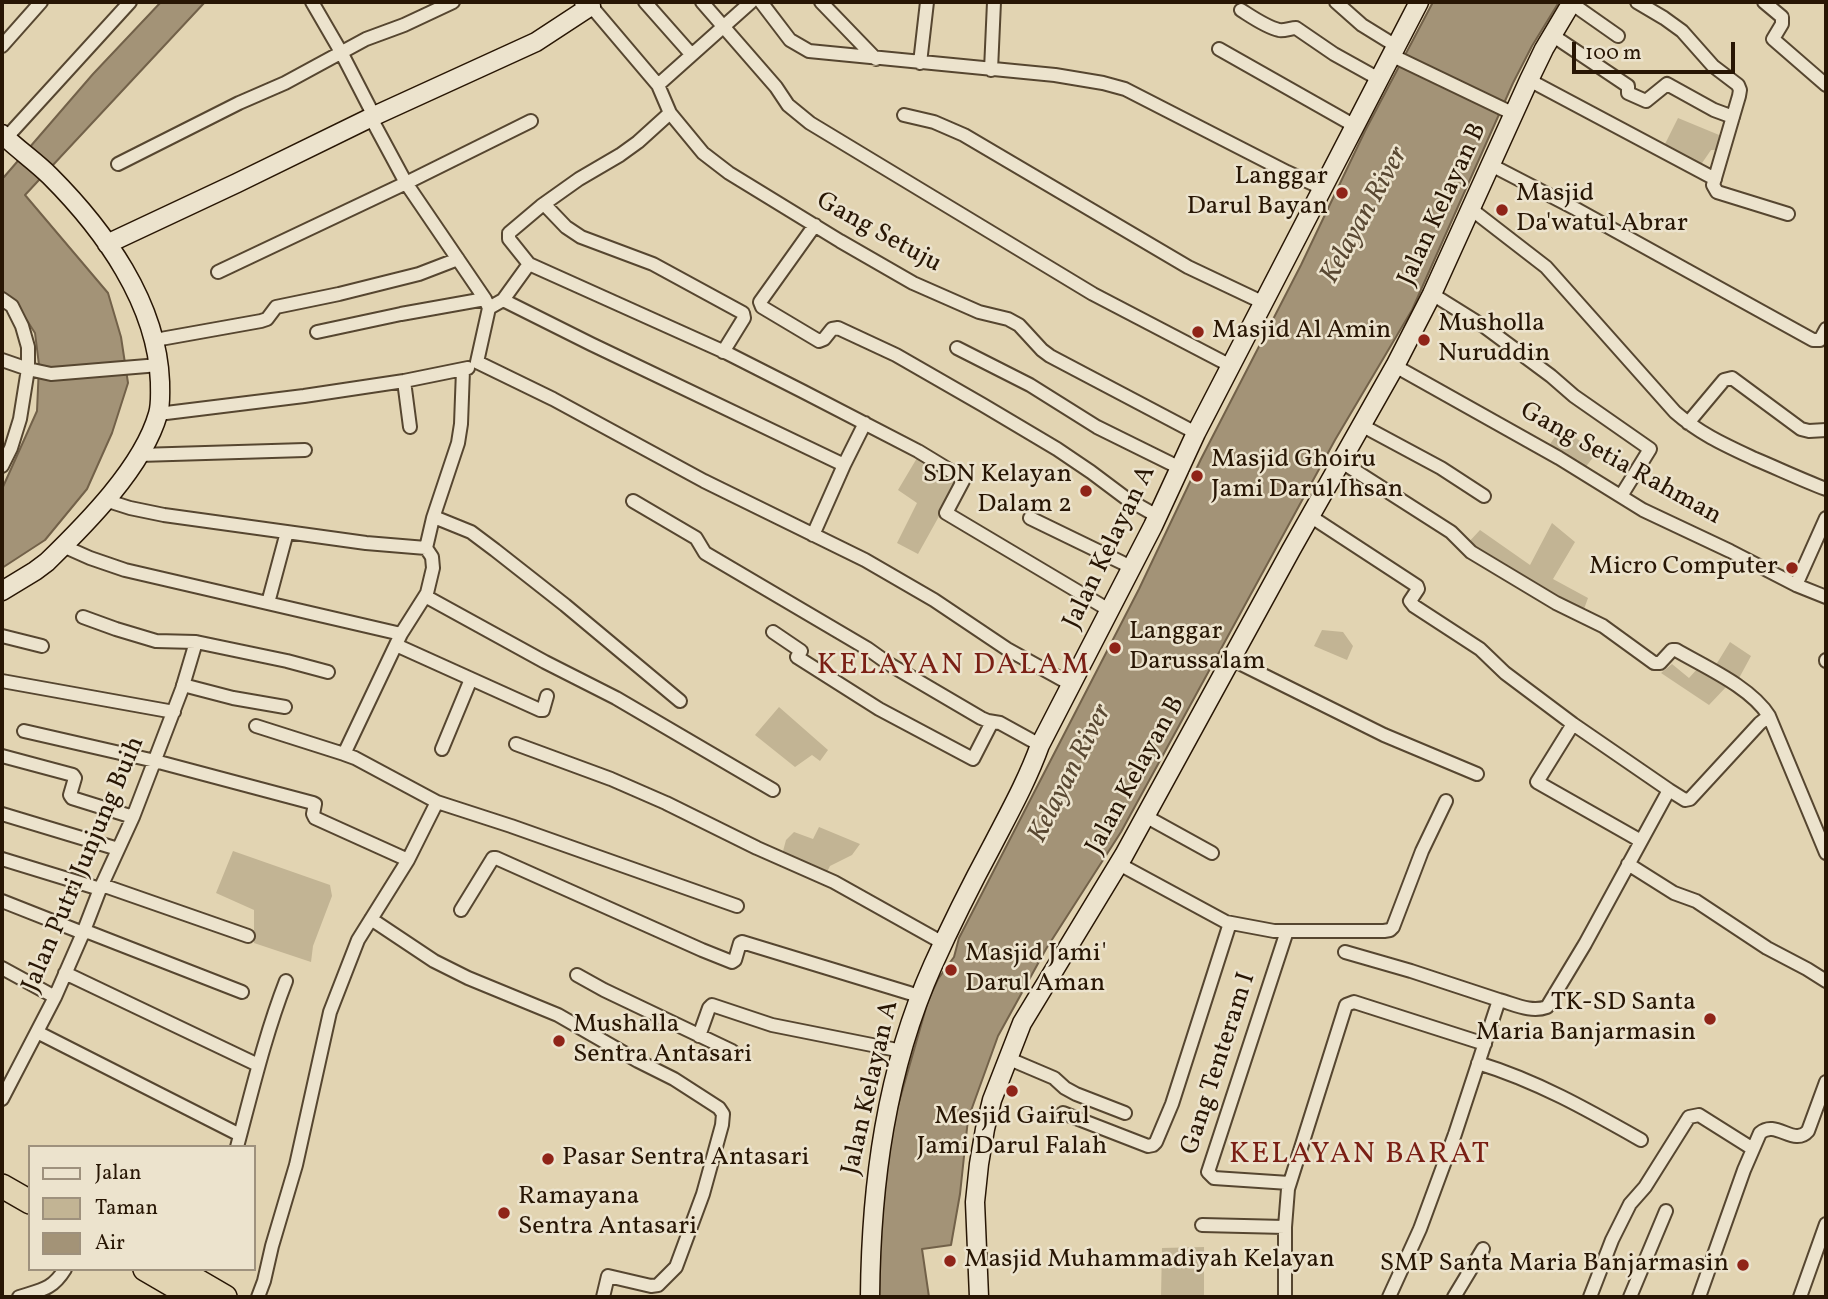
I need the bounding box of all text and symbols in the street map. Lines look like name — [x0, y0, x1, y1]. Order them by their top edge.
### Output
scale bar — [1576, 28, 1739, 72]
text: 100 m — [1585, 39, 1642, 68]
street label: Jalan Kelayan B — [1393, 119, 1495, 291]
water label: Kelayan River — [1315, 142, 1417, 290]
place label: Langgar Darul Bayan — [1187, 162, 1328, 224]
place label: Masjid Da'watul Abrar — [1516, 179, 1688, 241]
marker: Langgar Darul Bayan — [1334, 185, 1350, 201]
street label: Gang Setuju — [810, 187, 946, 281]
marker: Masjid Da'watul Abrar — [1494, 202, 1510, 218]
place label: Musholla Nuruddin — [1438, 309, 1550, 370]
place label: Masjid Al Amin — [1212, 316, 1391, 348]
marker: Masjid Al Amin — [1190, 324, 1206, 340]
marker: Musholla Nuruddin — [1416, 332, 1432, 348]
street label: Gang Setia Rahman — [1514, 397, 1726, 533]
place label: Masjid Ghoiru Jami Darul Ihsan — [1211, 445, 1403, 506]
place label: SDN Kelayan Dalam 2 — [923, 460, 1072, 522]
street label: Jalan Kelayan A — [1058, 461, 1164, 635]
marker: Masjid Ghoiru Jami Darul Ihsan — [1189, 468, 1205, 484]
marker: SDN Kelayan Dalam 2 — [1078, 483, 1094, 499]
place label: Micro Computer — [1589, 552, 1778, 584]
marker: Micro Computer — [1784, 560, 1800, 576]
place label: Langgar Darussalam — [1129, 617, 1265, 678]
marker: Langgar Darussalam — [1107, 640, 1123, 656]
district label: KELAYAN DALAM — [818, 649, 1090, 685]
street label: Jalan Kelayan B — [1081, 692, 1193, 860]
water label: Kelayan River — [1023, 699, 1121, 849]
street label: Jalan Putri Junjung Buih — [17, 732, 153, 998]
place label: Masjid Jami' Darul Aman — [965, 939, 1107, 1000]
marker: Masjid Jami' Darul Aman — [943, 962, 959, 978]
street label: Gang Tenteram I — [1176, 969, 1264, 1159]
place label: TK-SD Santa Maria Banjarmasin — [1476, 988, 1696, 1050]
street label: Jalan Kelayan A — [837, 998, 907, 1178]
place label: Mushalla Sentra Antasari — [573, 1010, 752, 1072]
marker: TK-SD Santa Maria Banjarmasin — [1702, 1011, 1718, 1027]
marker: Mushalla Sentra Antasari — [551, 1033, 567, 1049]
marker: Mesjid Gairul Jami Darul Falah — [1004, 1083, 1020, 1099]
place label: Mesjid Gairul Jami Darul Falah — [917, 1102, 1107, 1164]
district label: KELAYAN BARAT — [1231, 1138, 1489, 1174]
place label: Pasar Sentra Antasari — [562, 1143, 809, 1175]
legend — [28, 1145, 256, 1271]
marker: Pasar Sentra Antasari — [540, 1151, 556, 1167]
text: Jalan — [95, 1159, 142, 1188]
place label: Ramayana Sentra Antasari — [518, 1182, 697, 1244]
text: Taman — [95, 1194, 158, 1223]
marker: Ramayana Sentra Antasari — [496, 1205, 512, 1221]
text: Air — [95, 1229, 125, 1258]
place label: Masjid Muhammadiyah Kelayan — [964, 1245, 1335, 1277]
place label: SMP Santa Maria Banjarmasin — [1380, 1249, 1729, 1281]
marker: Masjid Muhammadiyah Kelayan — [942, 1253, 958, 1269]
marker: SMP Santa Maria Banjarmasin — [1735, 1257, 1751, 1273]

